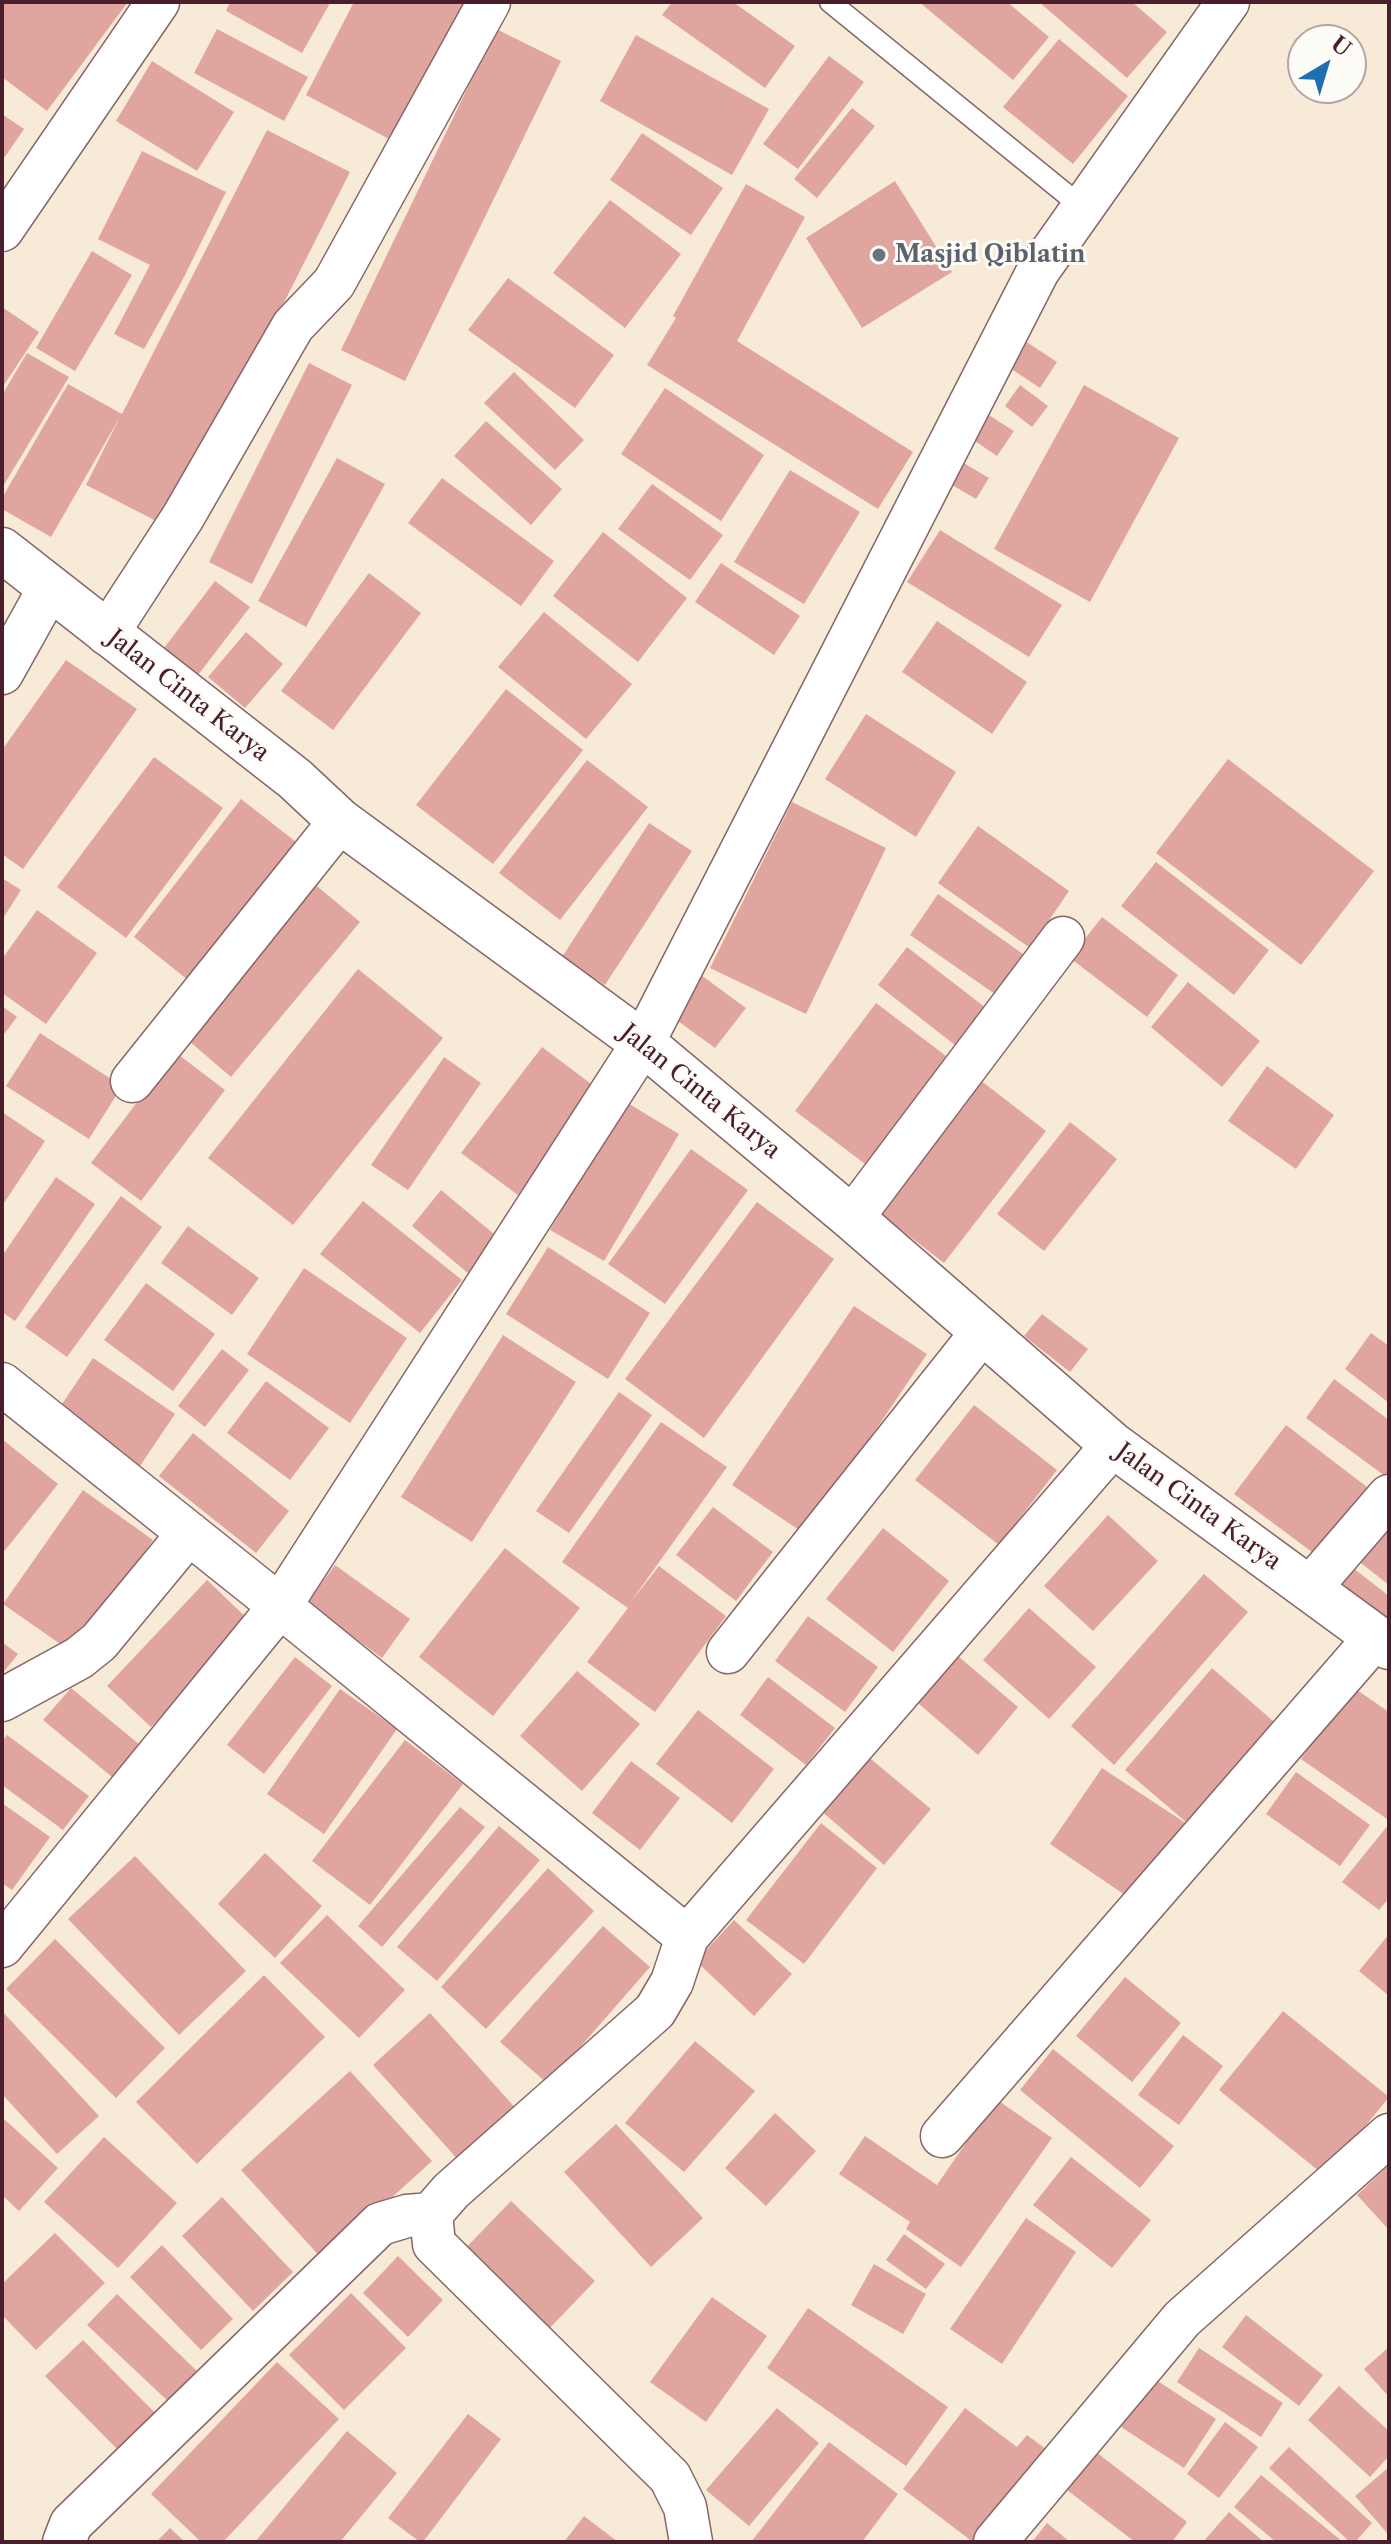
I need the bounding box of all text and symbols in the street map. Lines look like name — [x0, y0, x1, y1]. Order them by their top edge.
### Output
north arrow — [1287, 24, 1367, 104]
text: U — [1325, 30, 1356, 62]
place label: Masjid Qiblatin — [895, 241, 1086, 269]
marker: Masjid Qiblatin — [870, 246, 888, 264]
street label: Jalan Cinta Karya — [101, 624, 275, 768]
street label: Jalan Cinta Karya — [614, 1019, 786, 1165]
street label: Jalan Cinta Karya — [1110, 1437, 1286, 1577]

